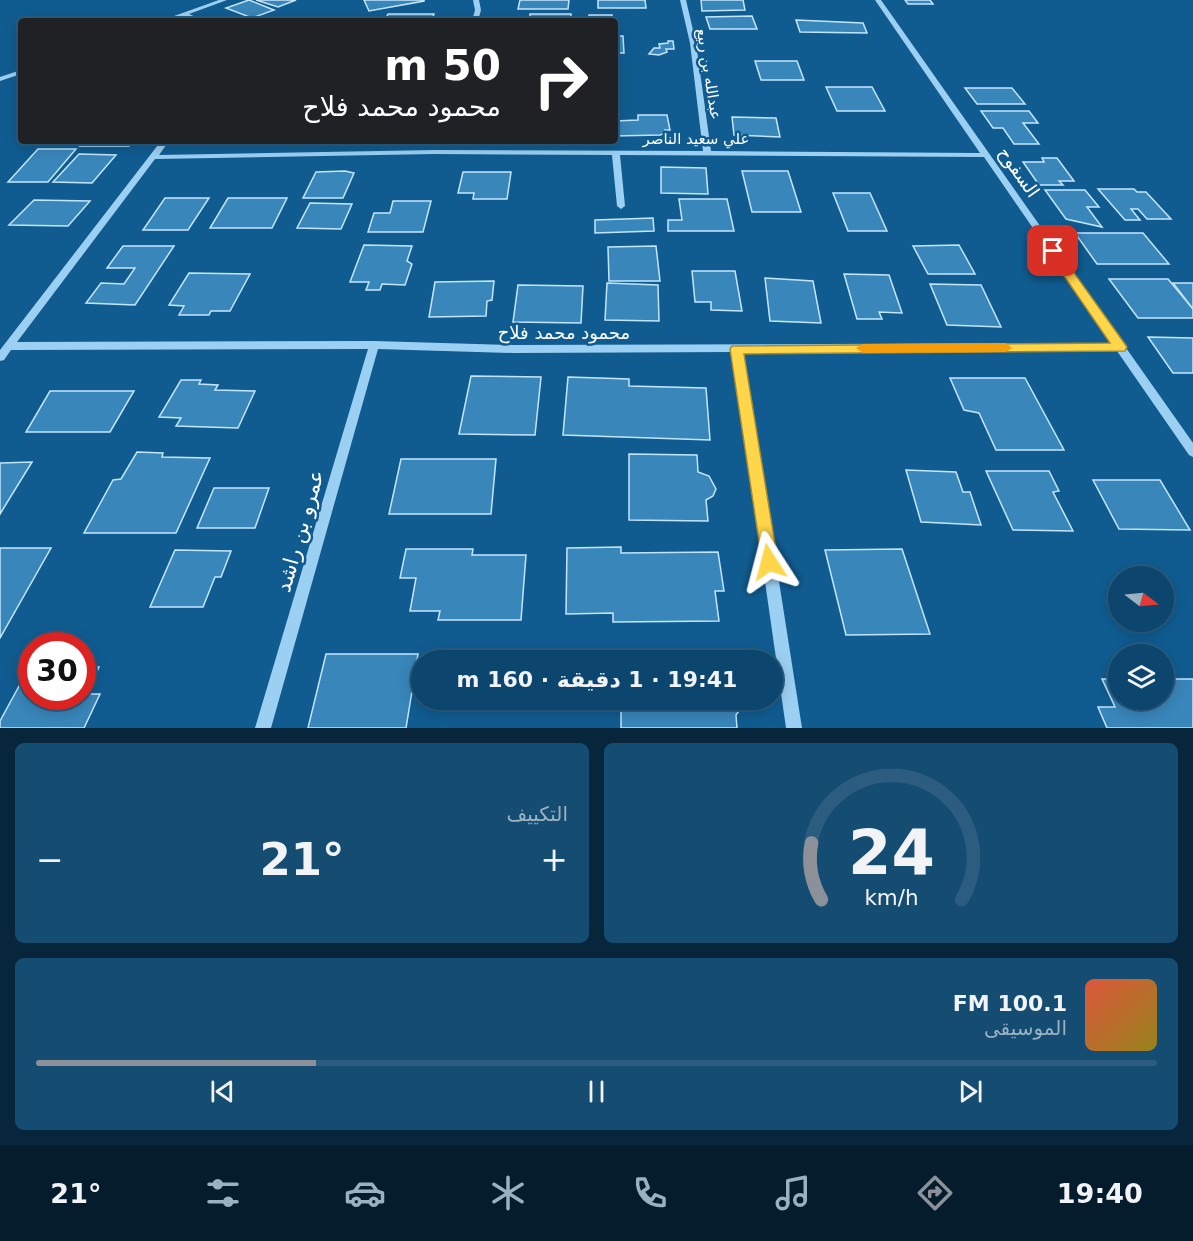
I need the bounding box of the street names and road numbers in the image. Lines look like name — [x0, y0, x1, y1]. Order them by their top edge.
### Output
street label: عبدالله بن ربيع — [693, 27, 725, 121]
street label: علي سعيد الناصر — [641, 130, 750, 149]
street label: السفوح — [993, 143, 1044, 202]
street label: محمود محمد فلاح — [498, 322, 630, 344]
street label: عمرو بن راشد — [271, 467, 329, 595]

